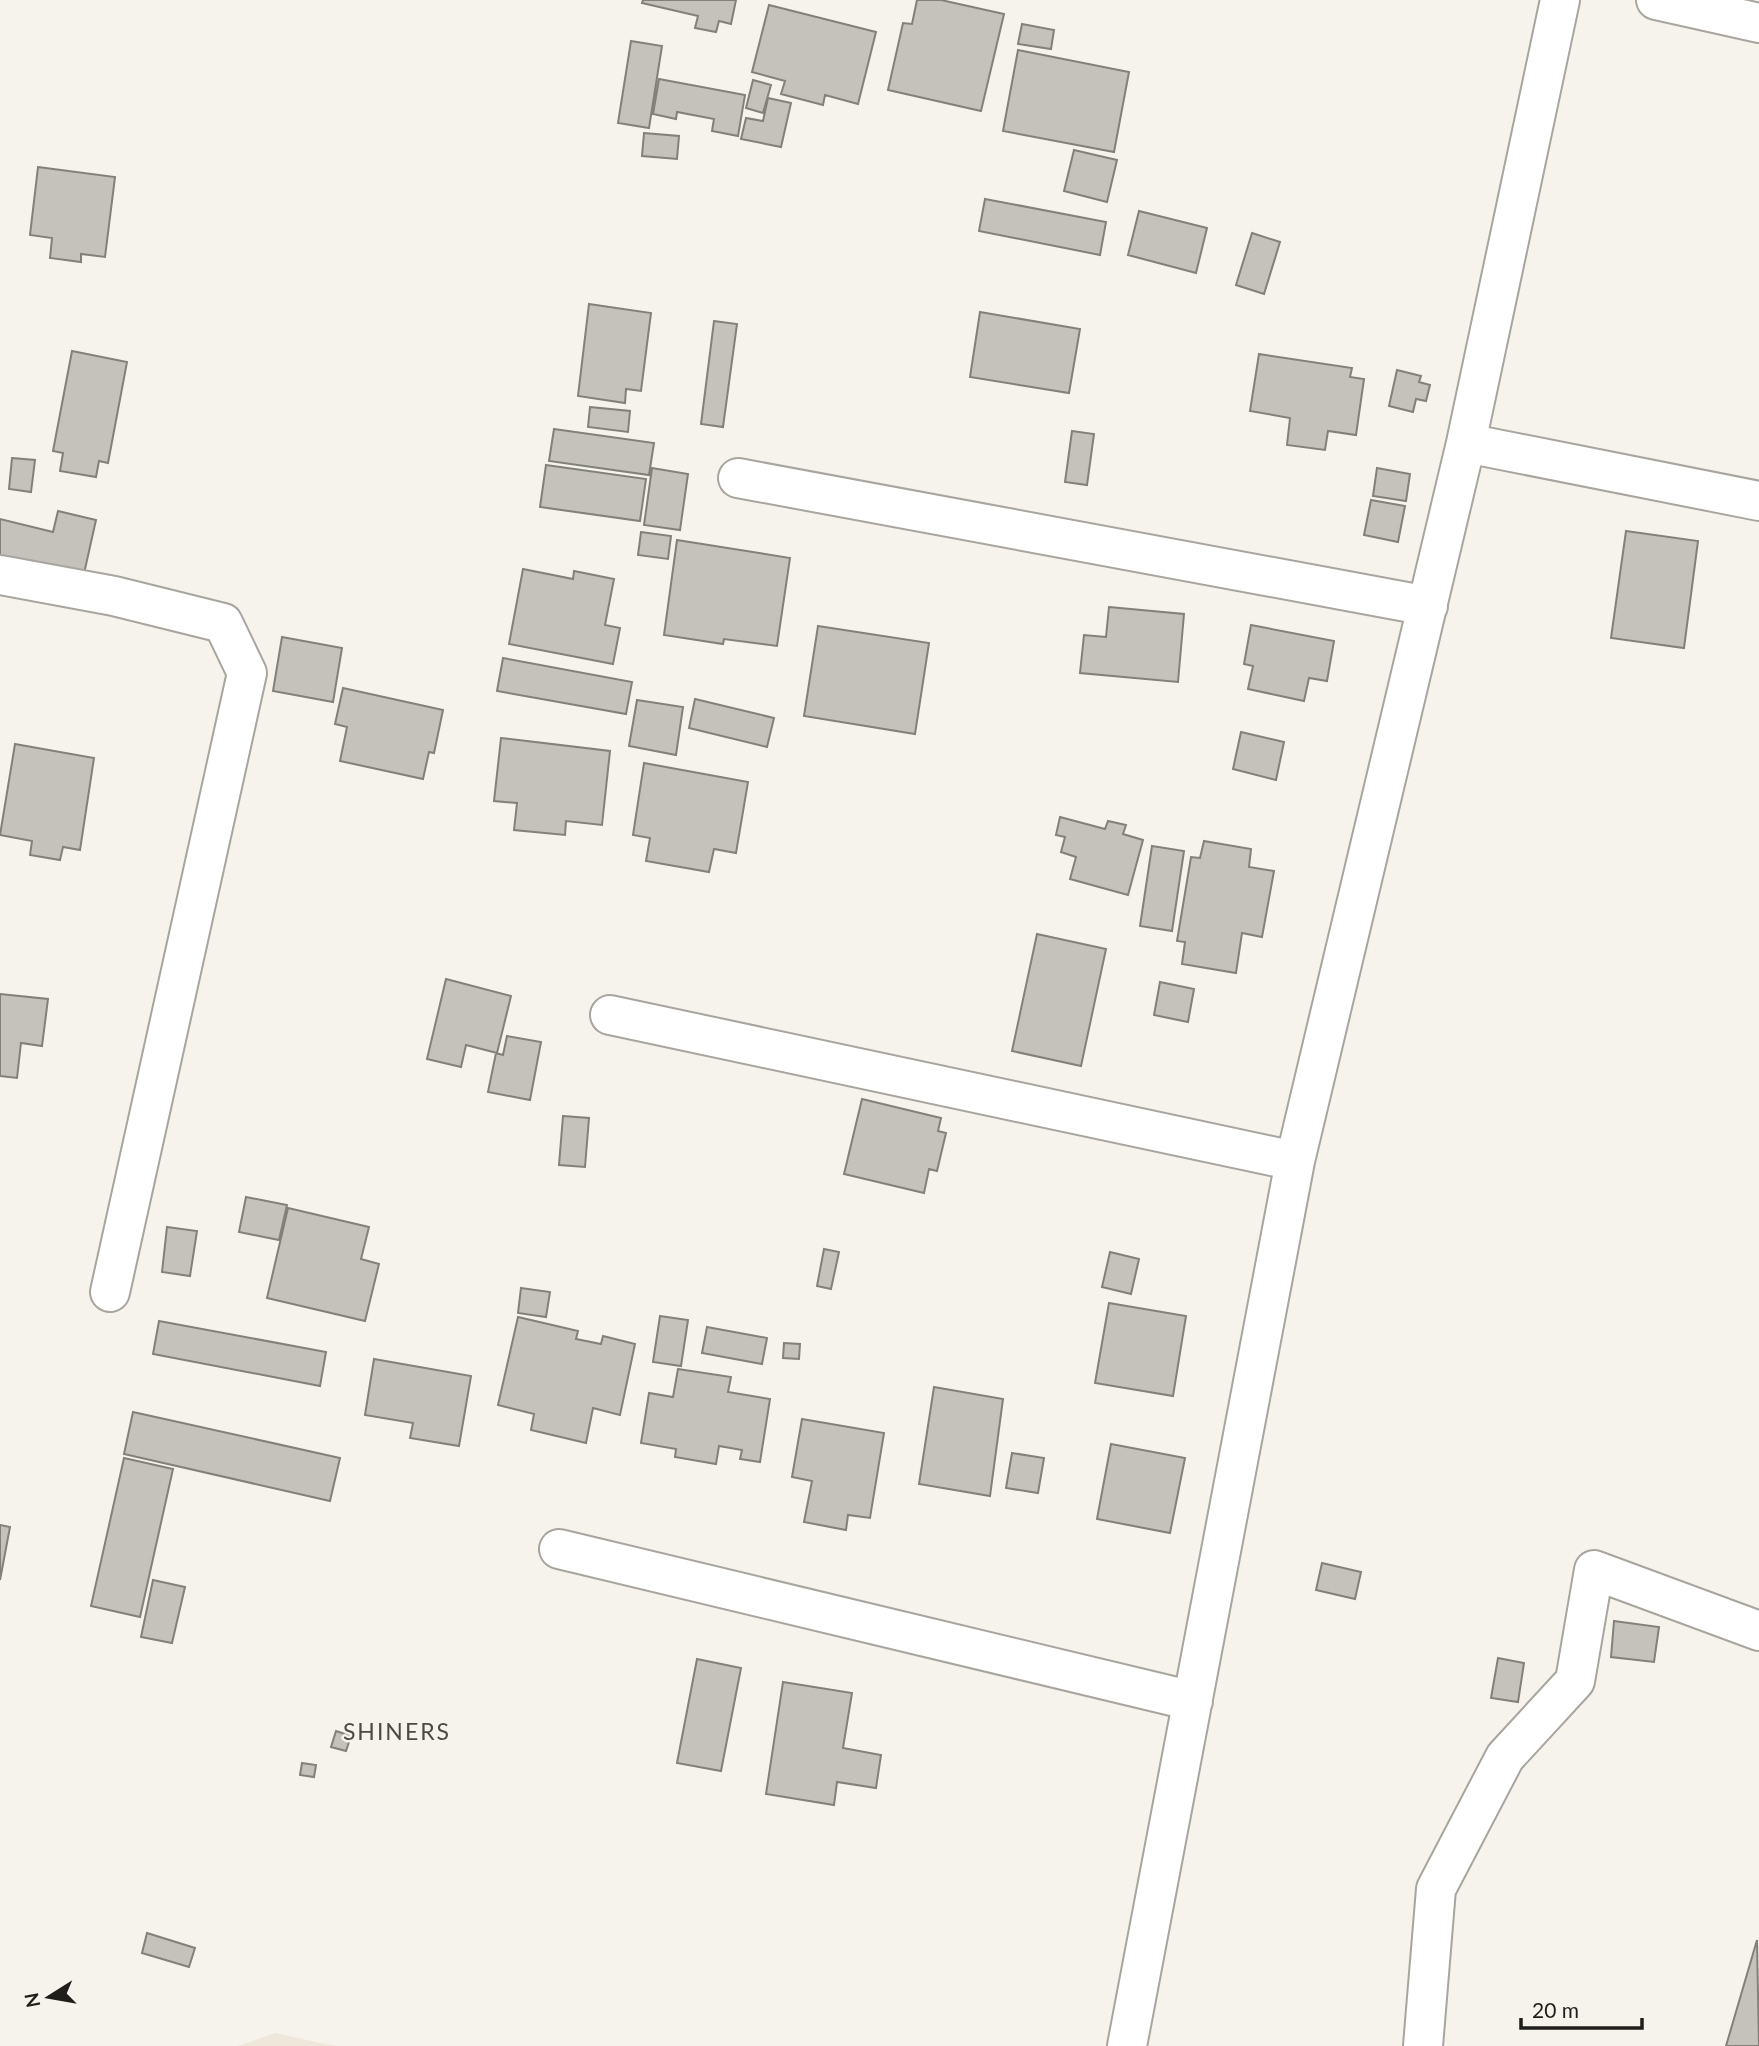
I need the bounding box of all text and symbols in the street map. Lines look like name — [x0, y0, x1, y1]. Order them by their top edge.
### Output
district label: SHINERS — [343, 1717, 451, 1745]
north arrow — [14, 1962, 84, 2032]
scale bar — [1521, 1986, 1642, 2030]
text: N — [19, 1991, 45, 2010]
text: 20 m — [1532, 1997, 1579, 2022]

